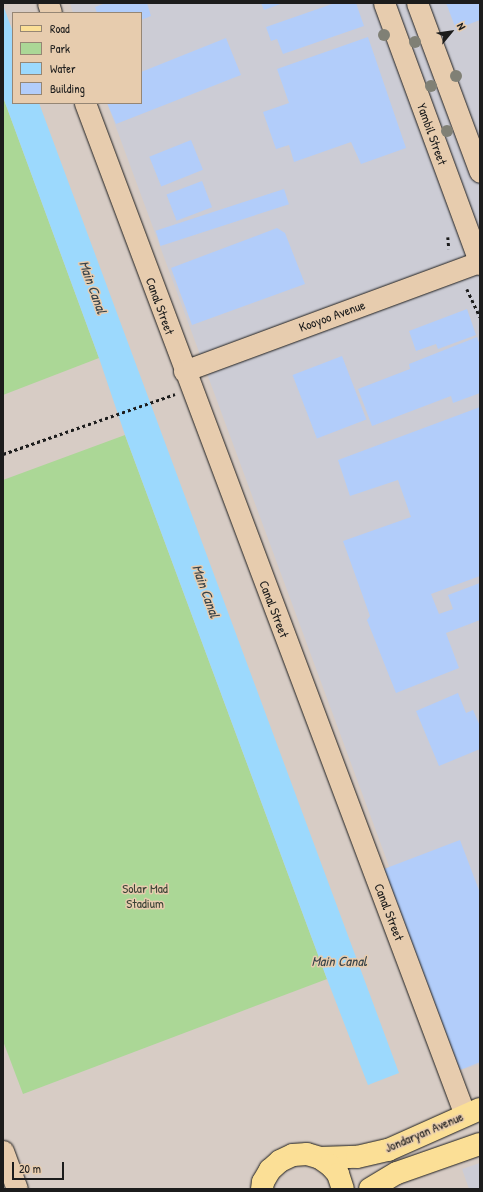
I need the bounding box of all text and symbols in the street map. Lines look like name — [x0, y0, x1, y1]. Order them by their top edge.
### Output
legend — [12, 12, 142, 104]
north arrow — [431, 12, 471, 52]
text: Road — [50, 20, 70, 37]
text: N — [454, 20, 469, 32]
text: Park — [50, 40, 70, 57]
text: Water — [50, 60, 76, 77]
text: Building — [50, 80, 85, 97]
street label: Yambil Street — [414, 101, 450, 167]
water label: Main Canal — [76, 258, 110, 316]
street label: Canal Street — [142, 275, 178, 337]
street label: Kooyoo Avenue — [297, 297, 367, 335]
water label: Main Canal — [189, 562, 223, 620]
street label: Canal Street — [256, 578, 292, 640]
park label: Solar Mad Stadium — [122, 881, 168, 912]
street label: Canal Street — [371, 881, 407, 943]
water label: Main Canal — [311, 953, 367, 969]
street label: Jondaryan Avenue — [383, 1109, 465, 1155]
scale bar — [14, 1154, 66, 1180]
text: 20 m — [19, 1160, 41, 1177]

